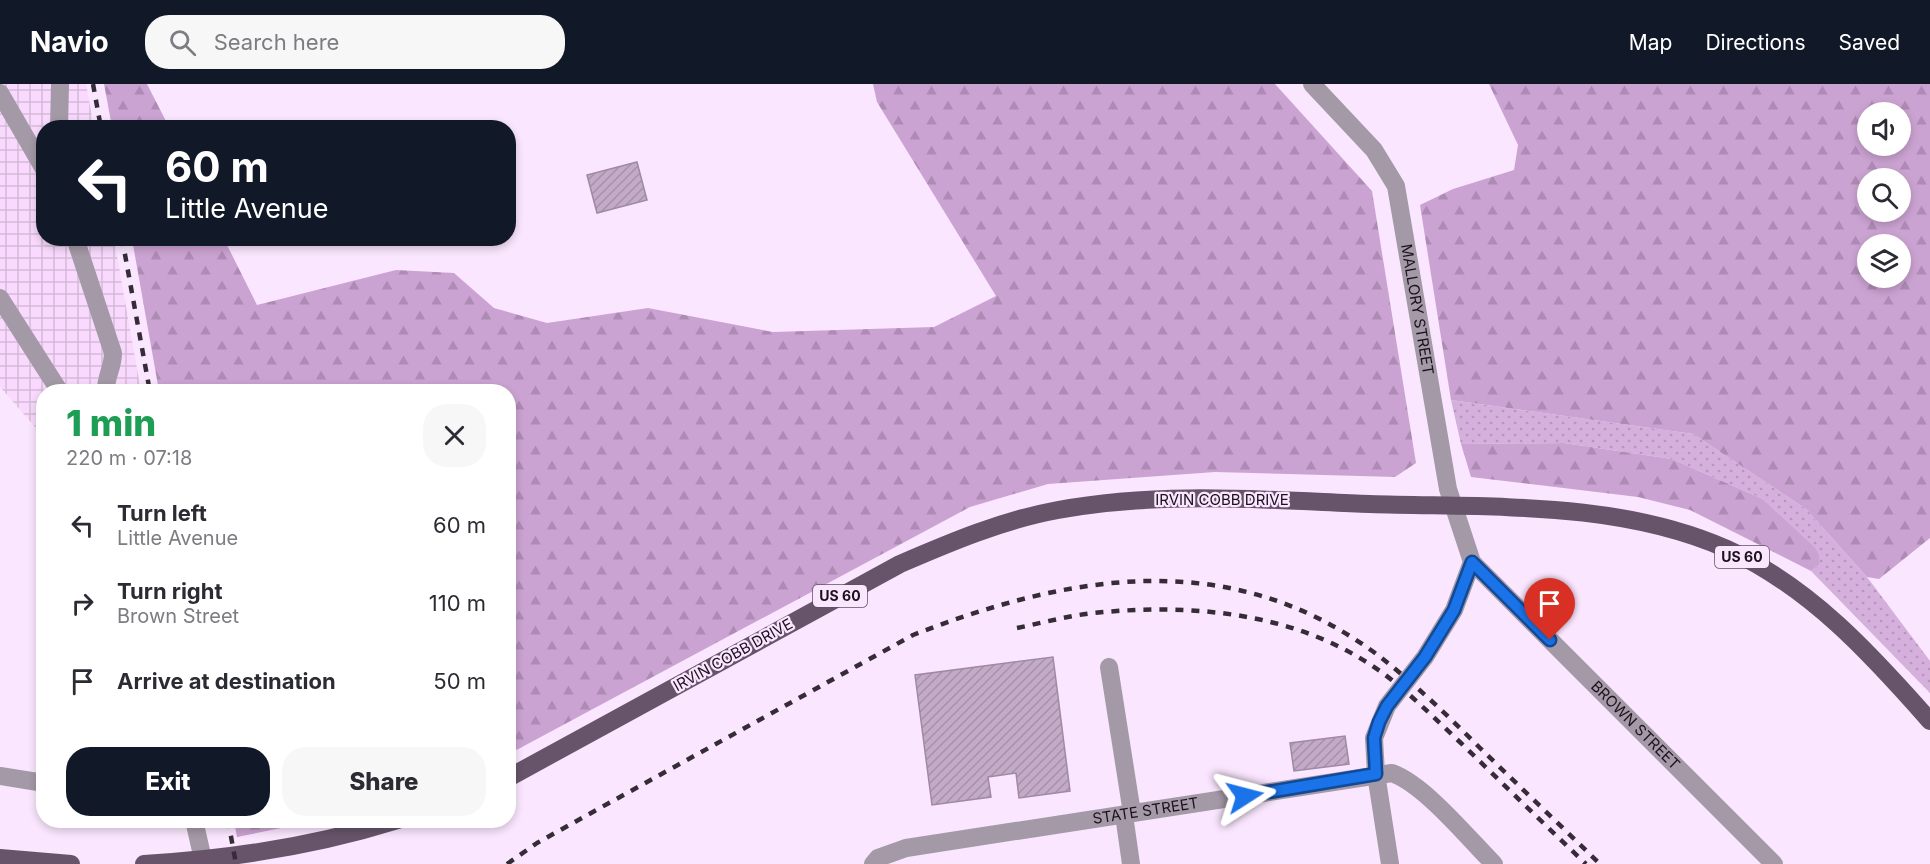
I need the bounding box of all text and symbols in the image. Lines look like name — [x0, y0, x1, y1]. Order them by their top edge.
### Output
search box — [145, 15, 565, 69]
text: Navio — [30, 25, 109, 59]
icon: search — [166, 26, 199, 59]
text: Search here — [214, 29, 339, 55]
text: Map — [1629, 30, 1672, 55]
text: Directions — [1705, 30, 1806, 55]
text: Saved — [1839, 30, 1900, 55]
map controls — [1857, 102, 1911, 288]
button: sound — [1857, 102, 1911, 156]
text: 60 m — [165, 141, 269, 192]
icon: left — [66, 144, 144, 222]
button: search — [1857, 168, 1911, 222]
text: Little Avenue — [165, 192, 329, 225]
button: layers — [1857, 234, 1911, 288]
street label: MALLORY STREET — [1397, 243, 1438, 376]
text: 1 min — [66, 401, 156, 445]
button: close — [423, 404, 486, 467]
text: 220 m · 07:18 — [66, 446, 192, 470]
street label: IRVIN COBB DRIVE — [1155, 490, 1289, 509]
text: Turn left — [117, 500, 207, 526]
icon: left — [66, 509, 99, 542]
text: 60 m — [433, 512, 486, 538]
text: Little Avenue — [117, 526, 238, 550]
road number: US 60 — [1715, 546, 1769, 568]
text: Turn right — [117, 578, 223, 604]
pin — [1524, 578, 1575, 640]
road number: US 60 — [813, 585, 867, 607]
icon: right — [66, 587, 99, 620]
icon: arrive — [1533, 587, 1566, 620]
text: 110 m — [429, 590, 486, 616]
text: Brown Street — [117, 604, 239, 628]
street label: IRVIN COBB DRIVE — [670, 614, 796, 695]
icon: arrive — [66, 665, 99, 698]
text: Arrive at destination — [117, 668, 336, 694]
text: 50 m — [433, 668, 486, 694]
street label: BROWN STREET — [1587, 677, 1684, 773]
button: Exit — [66, 747, 270, 816]
button: Share — [282, 747, 486, 816]
position arrow — [1213, 764, 1277, 828]
street label: STATE STREET — [1091, 793, 1200, 828]

